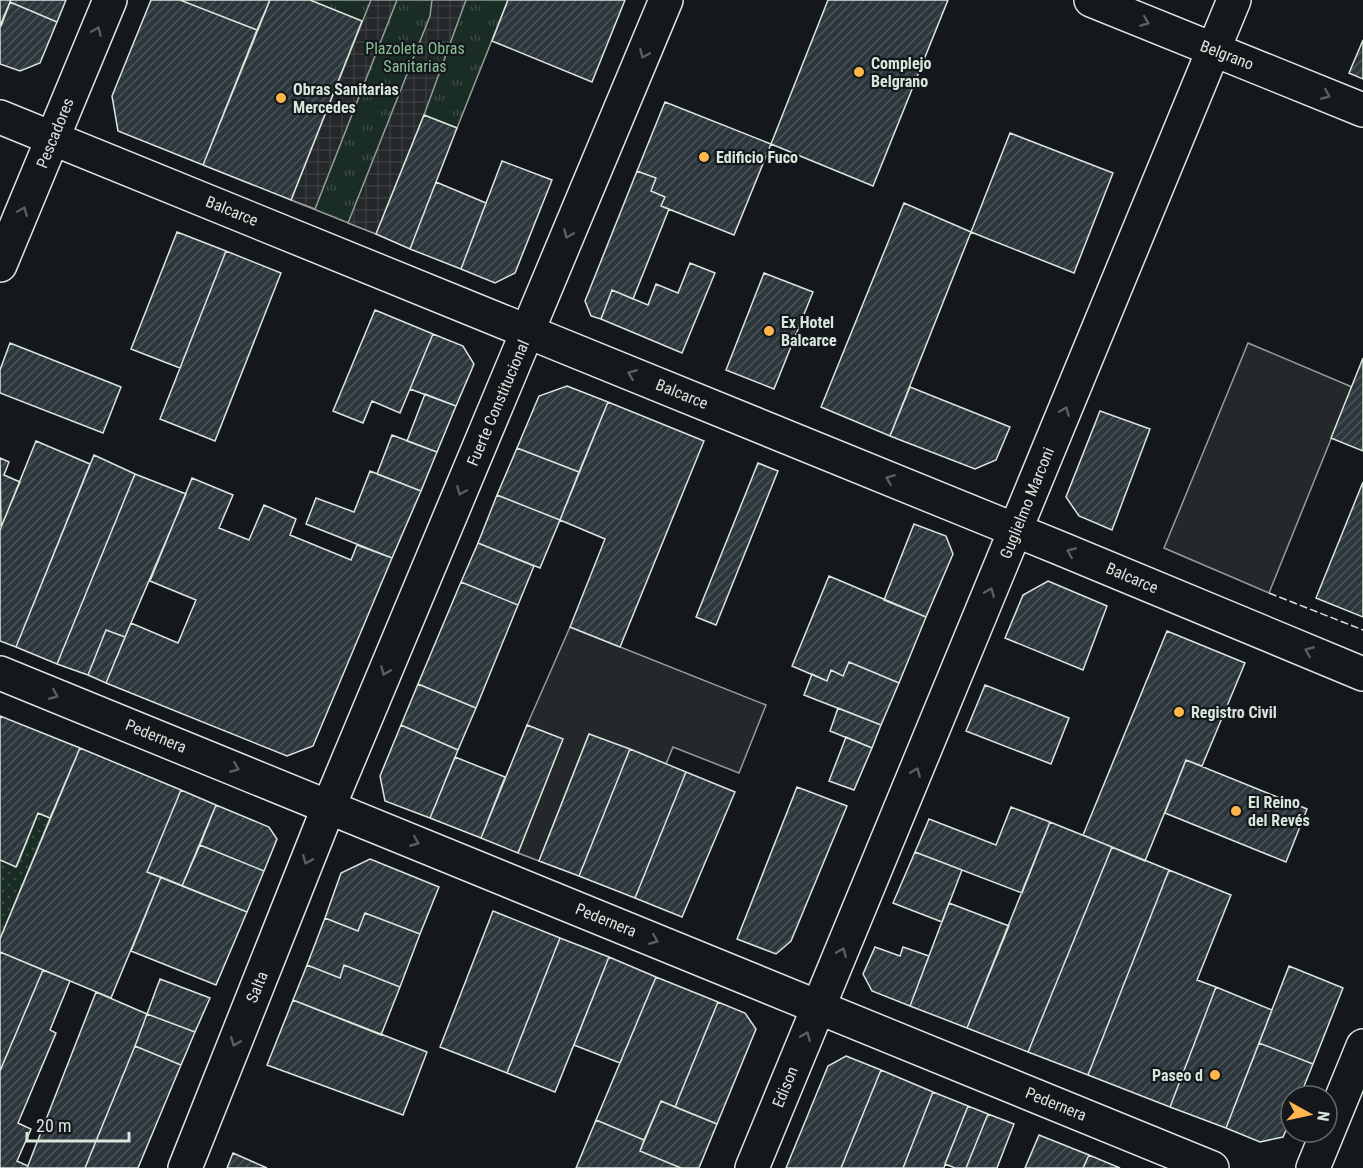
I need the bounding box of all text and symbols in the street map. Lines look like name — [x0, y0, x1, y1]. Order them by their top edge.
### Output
one-way arrow — [1138, 15, 1149, 27]
one-way arrow — [90, 27, 102, 38]
street label: Belgrano — [1198, 36, 1256, 74]
park label: Plazoleta Obras Sanitarias — [365, 39, 465, 76]
one-way arrow — [639, 48, 651, 59]
place label: Complejo Belgrano — [871, 54, 931, 91]
marker: Complejo Belgrano — [852, 65, 866, 79]
place label: Obras Sanitarias Mercedes — [293, 80, 399, 117]
one-way arrow — [1319, 88, 1330, 100]
marker: Obras Sanitarias Mercedes — [274, 91, 288, 105]
street label: Pescadores — [32, 95, 78, 171]
place label: Edificio Fuco — [716, 148, 798, 167]
marker: Edificio Fuco — [697, 150, 711, 164]
street label: Balcarce — [203, 192, 261, 230]
one-way arrow — [16, 207, 28, 218]
one-way arrow — [563, 228, 575, 239]
place label: Ex Hotel Balcarce — [781, 313, 837, 350]
marker: Ex Hotel Balcarce — [762, 324, 776, 338]
street label: Fuerte Constitucional — [463, 337, 533, 469]
one-way arrow — [627, 369, 638, 381]
street label: Balcarce — [653, 375, 711, 413]
one-way arrow — [1058, 407, 1070, 418]
street label: Guglielmo Marconi — [996, 444, 1058, 562]
one-way arrow — [885, 474, 896, 486]
one-way arrow — [456, 485, 468, 496]
one-way arrow — [1066, 547, 1077, 559]
street label: Balcarce — [1103, 559, 1161, 597]
one-way arrow — [983, 587, 995, 598]
one-way arrow — [1304, 646, 1315, 658]
one-way arrow — [380, 665, 392, 676]
one-way arrow — [48, 688, 59, 700]
place label: Registro Civil — [1191, 703, 1277, 722]
marker: Registro Civil — [1172, 705, 1186, 719]
street label: Pedernera — [123, 715, 189, 757]
one-way arrow — [228, 761, 239, 773]
one-way arrow — [909, 767, 921, 778]
place label: El Reino del Revés — [1248, 793, 1310, 830]
marker: El Reino del Revés — [1229, 804, 1243, 818]
one-way arrow — [409, 835, 420, 847]
one-way arrow — [302, 854, 314, 865]
street label: Pedernera — [573, 899, 639, 941]
one-way arrow — [648, 933, 659, 945]
one-way arrow — [835, 948, 847, 959]
street label: Salta — [242, 969, 272, 1005]
one-way arrow — [799, 1032, 811, 1043]
one-way arrow — [230, 1035, 242, 1046]
street label: Edison — [768, 1064, 802, 1110]
place label: Paseo d — [1152, 1066, 1203, 1085]
marker: Paseo d — [1208, 1068, 1222, 1082]
street label: Pedernera — [1023, 1083, 1089, 1125]
north arrow — [1279, 1084, 1339, 1144]
scale bar — [27, 1105, 129, 1143]
text: N — [1313, 1110, 1333, 1122]
text: 20 m — [36, 1115, 71, 1136]

